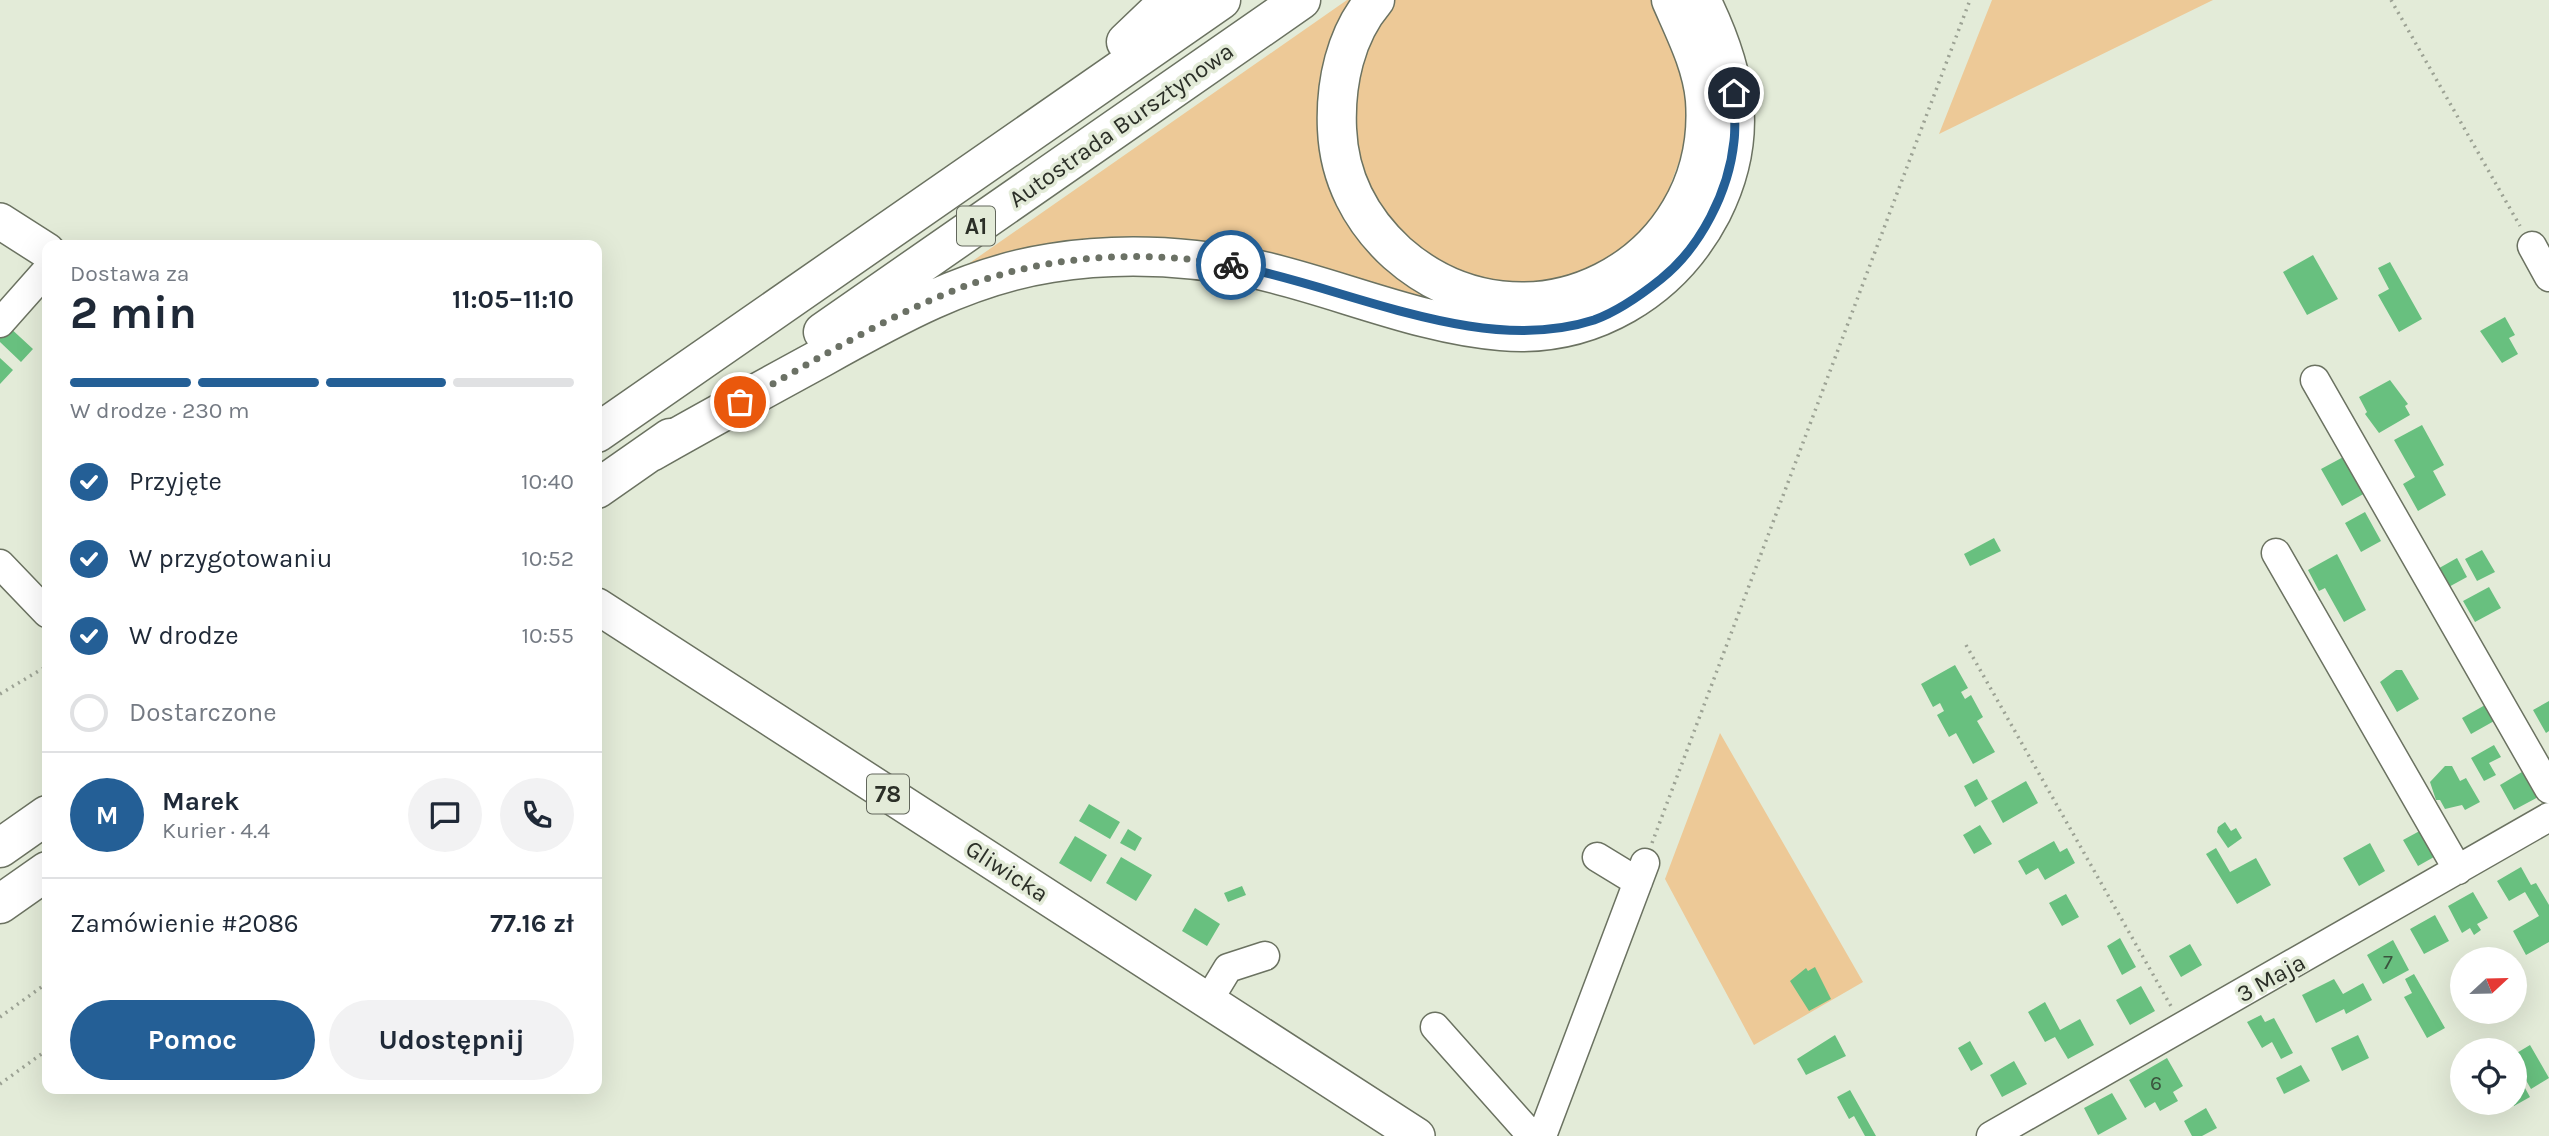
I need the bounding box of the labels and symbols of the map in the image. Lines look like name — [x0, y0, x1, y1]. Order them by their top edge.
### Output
street label: Autostrada Bursztynowa — [1003, 37, 1239, 213]
pin — [1704, 63, 1764, 123]
road number: A1 — [957, 206, 995, 246]
courier — [1196, 230, 1266, 300]
pin — [710, 372, 770, 432]
road number: 78 — [867, 774, 909, 814]
street label: Gliwicka — [960, 834, 1054, 908]
north arrow — [2450, 947, 2527, 1024]
street label: 3 Maja — [2232, 948, 2310, 1008]
house number: 7 — [2383, 950, 2393, 974]
house number: 6 — [2150, 1071, 2162, 1095]

